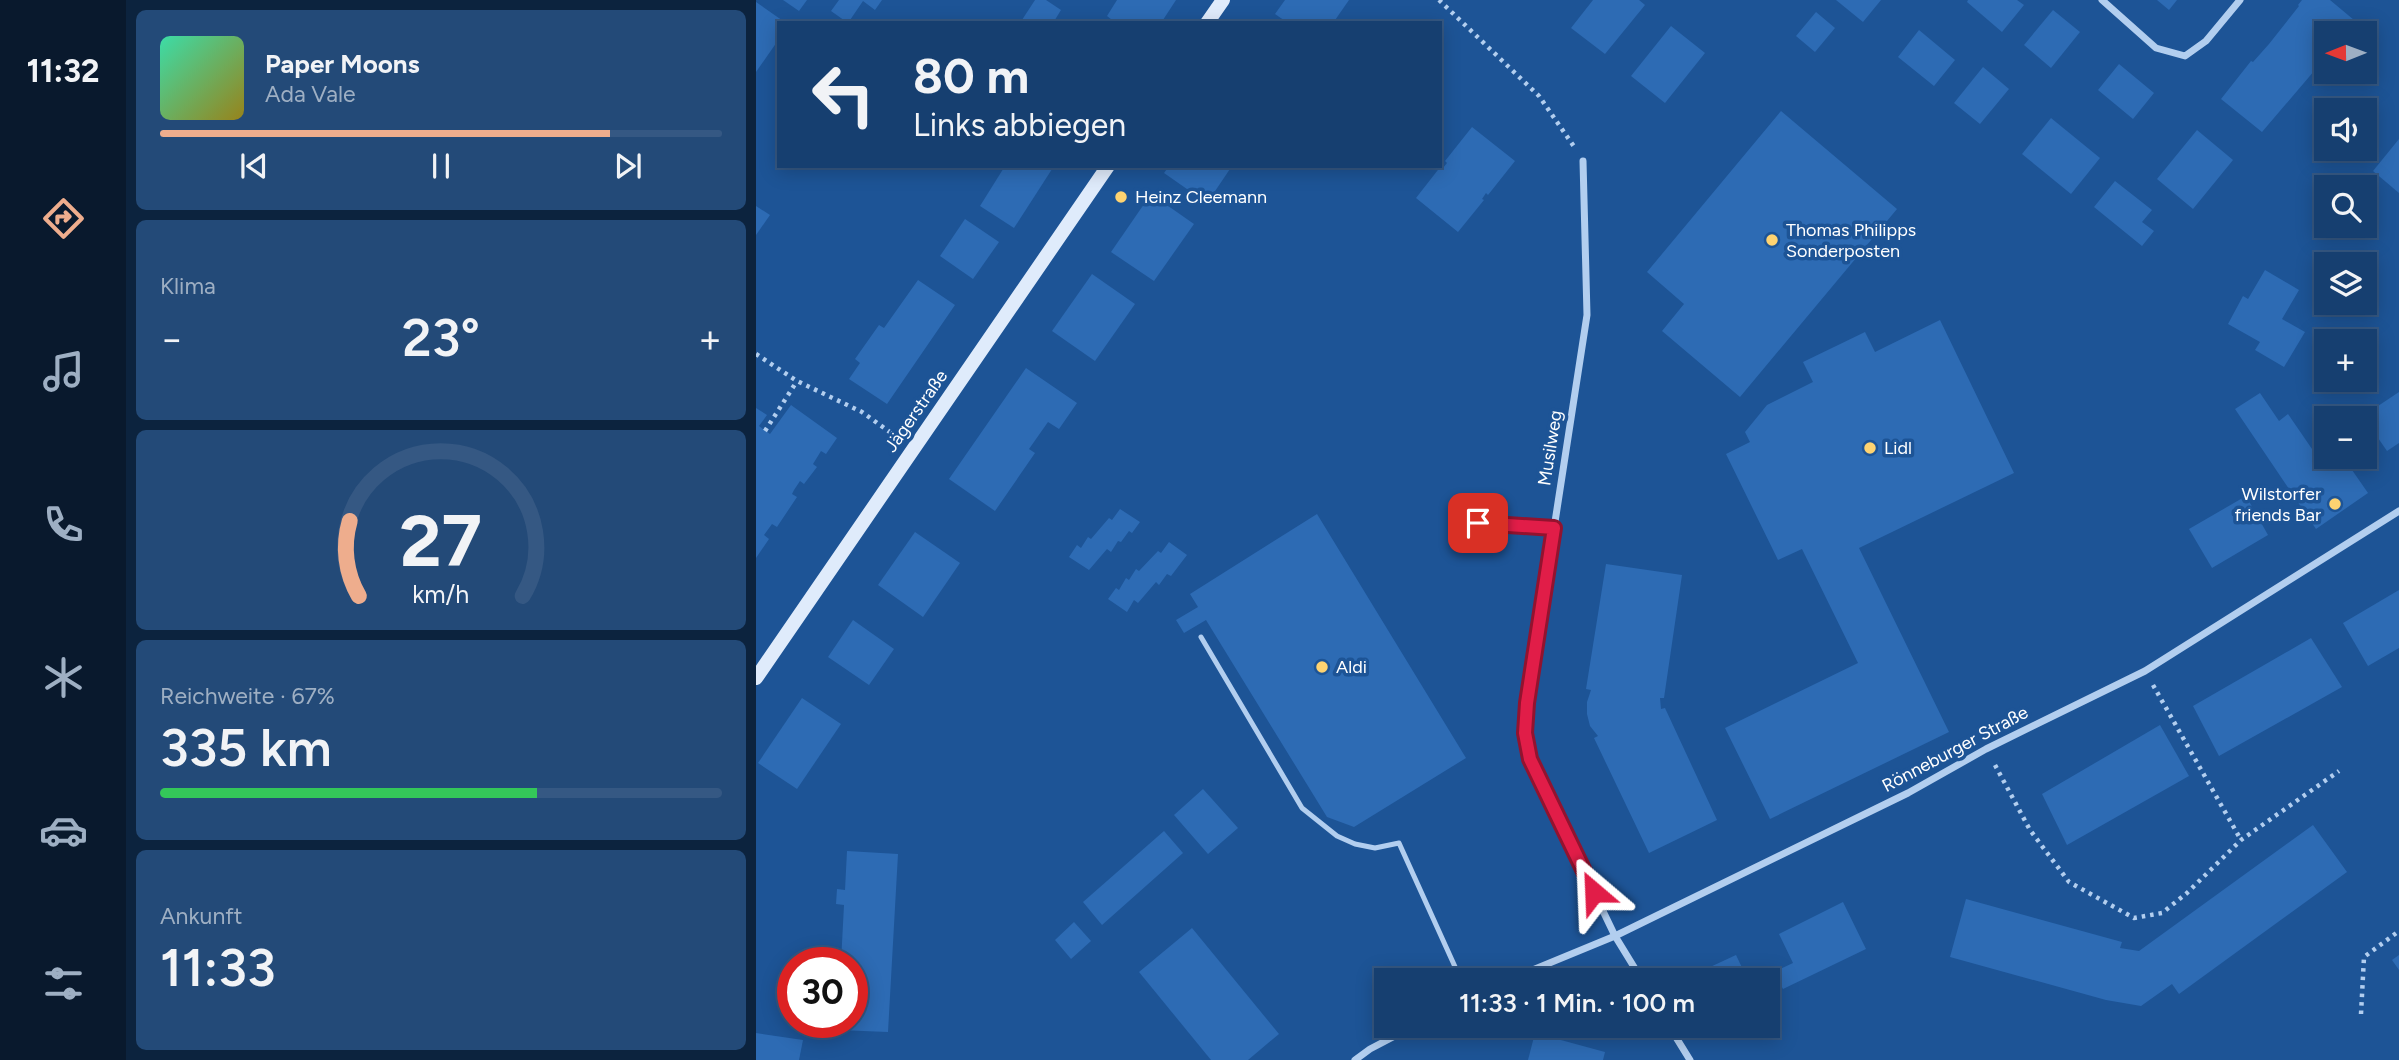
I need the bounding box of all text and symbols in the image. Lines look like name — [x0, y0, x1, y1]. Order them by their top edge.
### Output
north arrow — [2314, 21, 2376, 84]
map controls — [2314, 21, 2377, 469]
text: 80 m — [913, 46, 1029, 105]
text: Paper Moons — [265, 48, 420, 80]
icon: left — [798, 49, 889, 140]
text: 11:32 — [27, 52, 99, 90]
text: Ada Vale — [265, 80, 356, 108]
button: sound — [2314, 98, 2377, 161]
text: Links abbiegen — [913, 106, 1126, 144]
icon: previous — [235, 147, 273, 185]
icon: pause — [422, 147, 460, 185]
icon: next — [609, 147, 647, 185]
button: search — [2314, 175, 2377, 238]
place label: Heinz Cleemann — [1135, 186, 1267, 208]
marker: Heinz Cleemann — [1113, 189, 1129, 205]
icon: directions — [39, 194, 88, 243]
place label: Thomas Philipps Sonderposten — [1786, 219, 1916, 262]
marker: Thomas Philipps Sonderposten — [1764, 232, 1780, 248]
button: layers — [2314, 252, 2377, 315]
text: Klima — [160, 272, 216, 300]
text: 23° — [402, 307, 480, 369]
text: − — [160, 316, 184, 362]
text: + — [698, 316, 722, 362]
button: + — [2314, 329, 2377, 392]
icon: music — [39, 347, 88, 396]
street label: Jägerstraße — [880, 366, 952, 456]
button: − — [2314, 406, 2377, 469]
street label: Musilweg — [1533, 409, 1567, 487]
place label: Lidl — [1884, 437, 1912, 459]
marker: Lidl — [1862, 440, 1878, 456]
place label: Wilstorfer friends Bar — [2235, 483, 2321, 526]
pin — [1448, 493, 1508, 553]
marker: Wilstorfer friends Bar — [2327, 496, 2343, 512]
text: 27 — [400, 497, 482, 584]
icon: phone — [39, 500, 88, 549]
icon: arrive — [1459, 504, 1497, 542]
text: km/h — [412, 579, 470, 609]
icon: climate — [39, 653, 88, 702]
place label: Aldi — [1336, 656, 1367, 678]
marker: Aldi — [1314, 659, 1330, 675]
text: Reichweite · 67% — [160, 682, 335, 710]
street label: Rönneburger Straße — [1878, 701, 2032, 797]
text: 335 km — [160, 717, 332, 779]
icon: car — [39, 806, 88, 855]
position arrow — [1557, 855, 1631, 929]
text: Ankunft — [160, 902, 242, 930]
text: 11:33 — [160, 937, 276, 999]
speed limit sign: 30 — [777, 947, 868, 1038]
icon: filters — [39, 959, 88, 1008]
text: 11:33 · 1 Min. · 100 m — [1459, 987, 1695, 1019]

